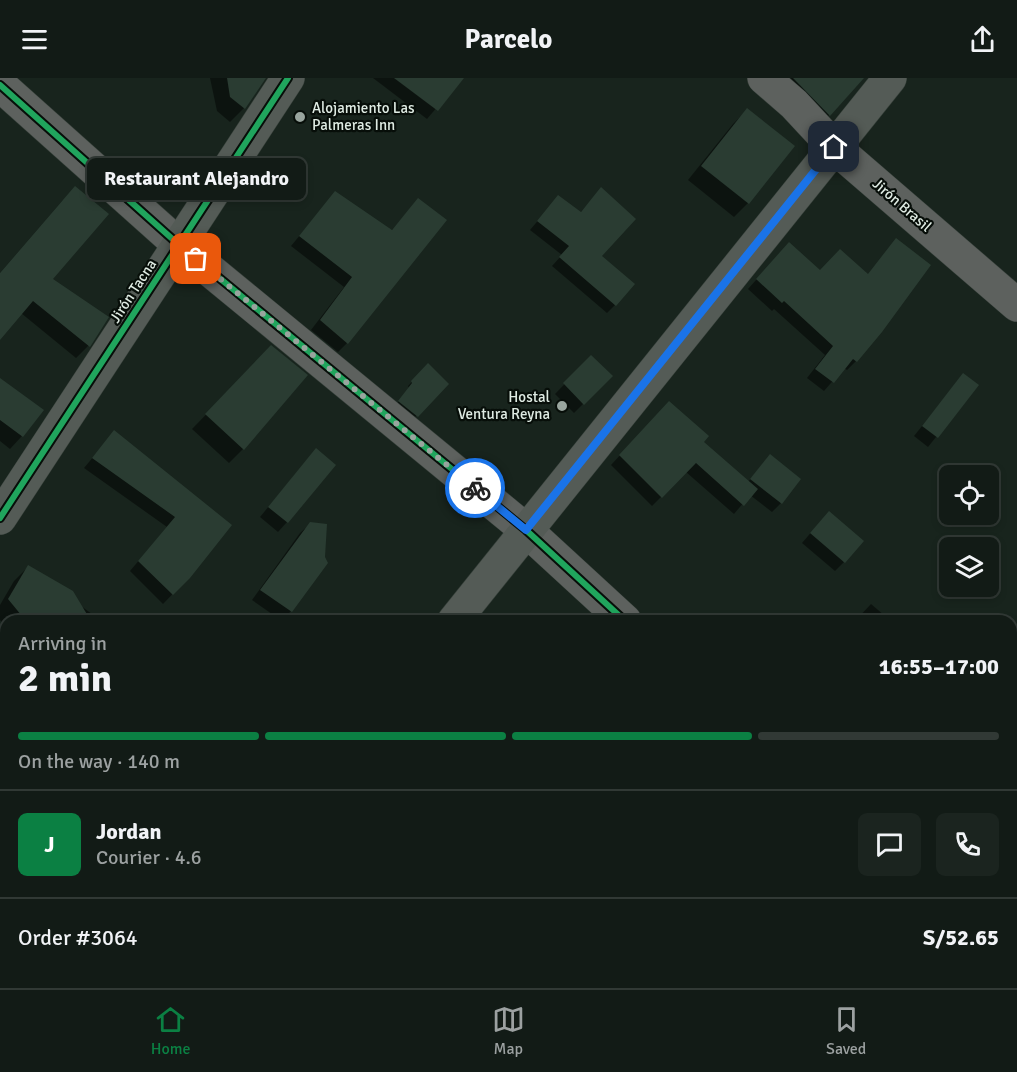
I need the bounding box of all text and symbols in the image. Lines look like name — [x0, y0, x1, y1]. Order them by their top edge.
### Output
icon: menu — [18, 23, 51, 56]
text: Parcelo — [465, 23, 552, 56]
icon: share — [966, 23, 999, 56]
place label: Alojamiento Las Palmeras Inn — [312, 99, 415, 134]
marker: Alojamiento Las Palmeras Inn — [293, 110, 307, 124]
pin — [808, 121, 859, 172]
icon: home — [817, 130, 850, 163]
callout: Restaurant Alejandro — [86, 157, 306, 199]
text: Restaurant Alejandro — [104, 166, 289, 191]
street label: Jirón Brasil — [869, 175, 935, 235]
pin — [170, 233, 221, 284]
icon: bag — [179, 242, 212, 275]
street label: Jirón Tacna — [106, 256, 160, 326]
place label: Hostal Ventura Reyna — [458, 388, 550, 423]
marker: Hostal Ventura Reyna — [555, 399, 569, 413]
courier — [445, 458, 505, 518]
map controls — [939, 465, 999, 597]
button: locate — [939, 465, 999, 525]
icon: bike — [459, 472, 492, 505]
button: layers — [939, 537, 999, 597]
text: Arriving in — [18, 631, 107, 656]
text: 16:55–17:00 — [879, 653, 999, 680]
text: 2 min — [18, 654, 112, 702]
text: On the way · 140 m — [18, 749, 180, 774]
button: chat — [858, 813, 921, 876]
button: phone — [936, 813, 999, 876]
text: Jordan — [96, 818, 162, 845]
text: J — [44, 831, 55, 858]
text: Courier · 4.6 — [96, 845, 202, 870]
text: Order #3064 — [18, 924, 138, 951]
text: S/52.65 — [923, 924, 999, 951]
tab: Home — [151, 1003, 191, 1059]
tab: Map — [492, 1003, 525, 1059]
tab: Saved — [826, 1003, 866, 1059]

